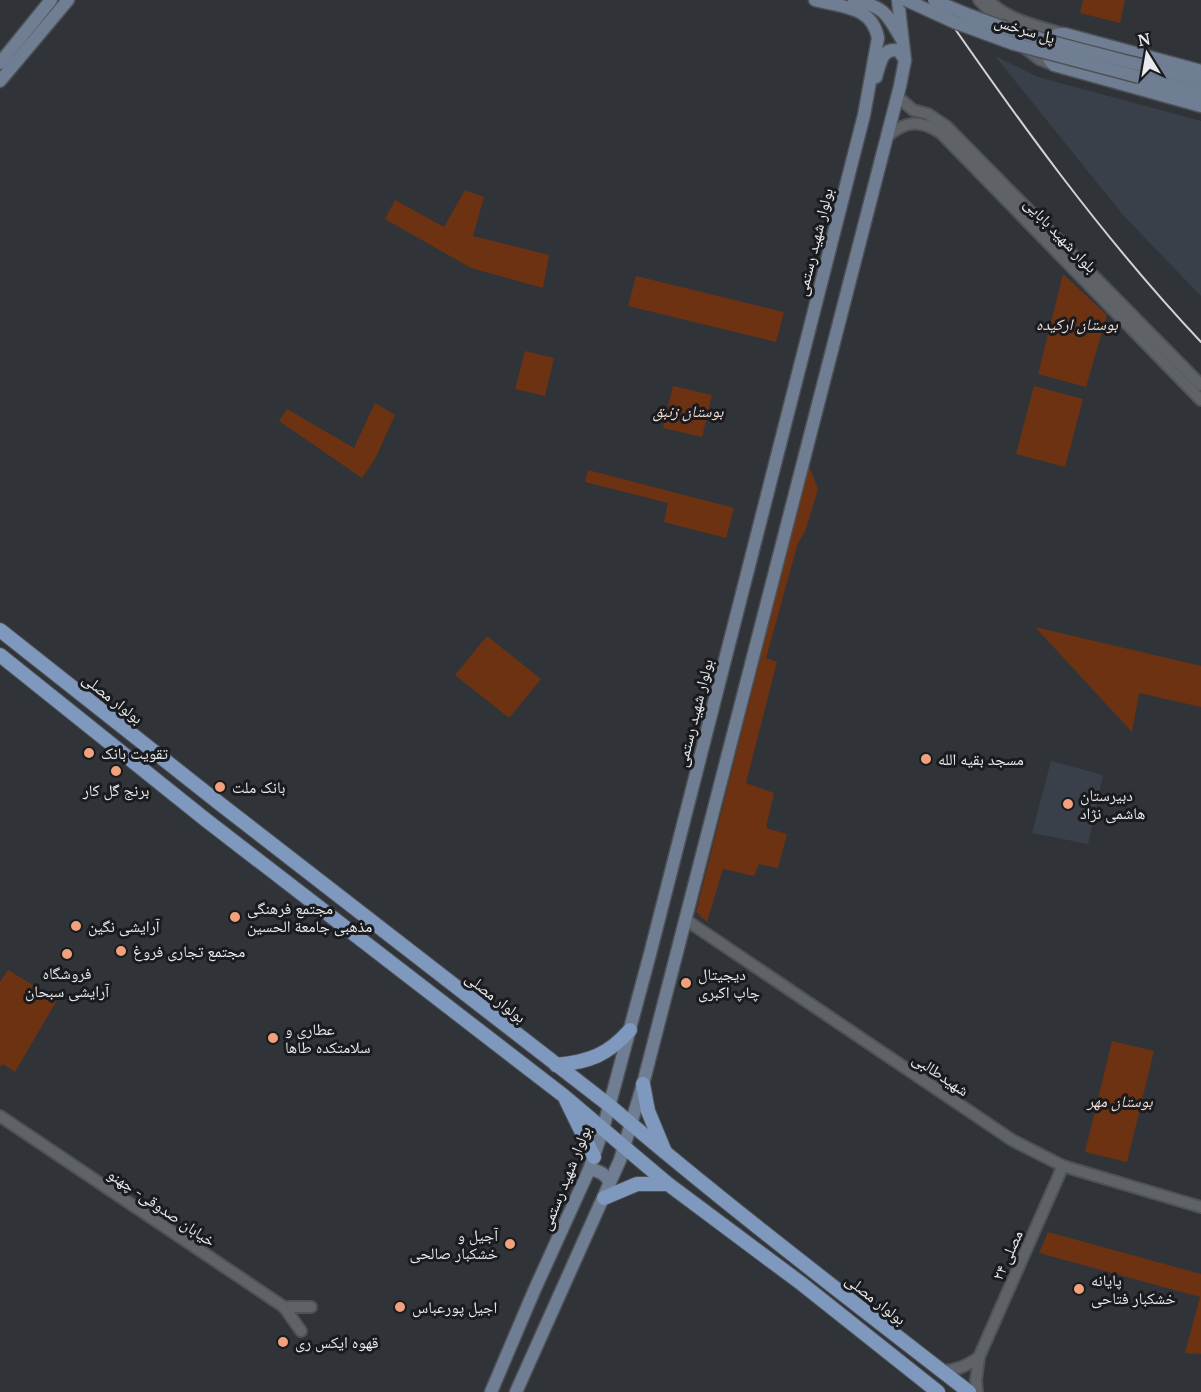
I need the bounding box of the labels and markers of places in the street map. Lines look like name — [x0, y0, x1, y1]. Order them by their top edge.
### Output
place label: تقویت بانک — [101, 742, 168, 764]
marker: تقویت بانک — [82, 746, 96, 760]
place label: مسجد بقیه الله — [938, 748, 1024, 770]
marker: مسجد بقیه الله — [919, 752, 933, 766]
marker: برنج گل کار — [109, 764, 123, 778]
place label: بانک ملت — [232, 776, 285, 798]
place label: برنج گل کار — [82, 779, 149, 801]
marker: بانک ملت — [213, 780, 227, 794]
place label: دبیرستان هاشمی نژاد — [1080, 784, 1146, 824]
marker: دبیرستان هاشمی نژاد — [1061, 797, 1075, 811]
place label: مجتمع فرهنگی مذهبی جامعة الحسین — [247, 897, 372, 937]
marker: مجتمع فرهنگی مذهبی جامعة الحسین — [228, 910, 242, 924]
place label: آرایشی نگین — [88, 915, 161, 937]
marker: آرایشی نگین — [69, 919, 83, 933]
place label: مجتمع تجاری فروغ — [133, 940, 245, 962]
marker: مجتمع تجاری فروغ — [114, 944, 128, 958]
marker: فروشگاه آرایشی سبحان — [60, 947, 74, 961]
place label: فروشگاه آرایشی سبحان — [25, 962, 110, 1002]
place label: دیجیتال چاپ اکبری — [698, 963, 760, 1003]
marker: دیجیتال چاپ اکبری — [679, 976, 693, 990]
place label: عطاری و سلامتکده طاها — [285, 1018, 370, 1058]
marker: عطاری و سلامتکده طاها — [266, 1031, 280, 1045]
place label: آجیل و خشکبار صالحی — [409, 1224, 499, 1264]
marker: آجیل و خشکبار صالحی — [503, 1237, 517, 1251]
place label: پایانه خشکبار فتاحی — [1091, 1269, 1176, 1309]
marker: پایانه خشکبار فتاحی — [1072, 1282, 1086, 1296]
place label: اجیل پورعباس — [412, 1296, 497, 1318]
marker: اجیل پورعباس — [393, 1300, 407, 1314]
place label: قهوه ایکس ری — [295, 1331, 379, 1353]
marker: قهوه ایکس ری — [276, 1335, 290, 1349]

